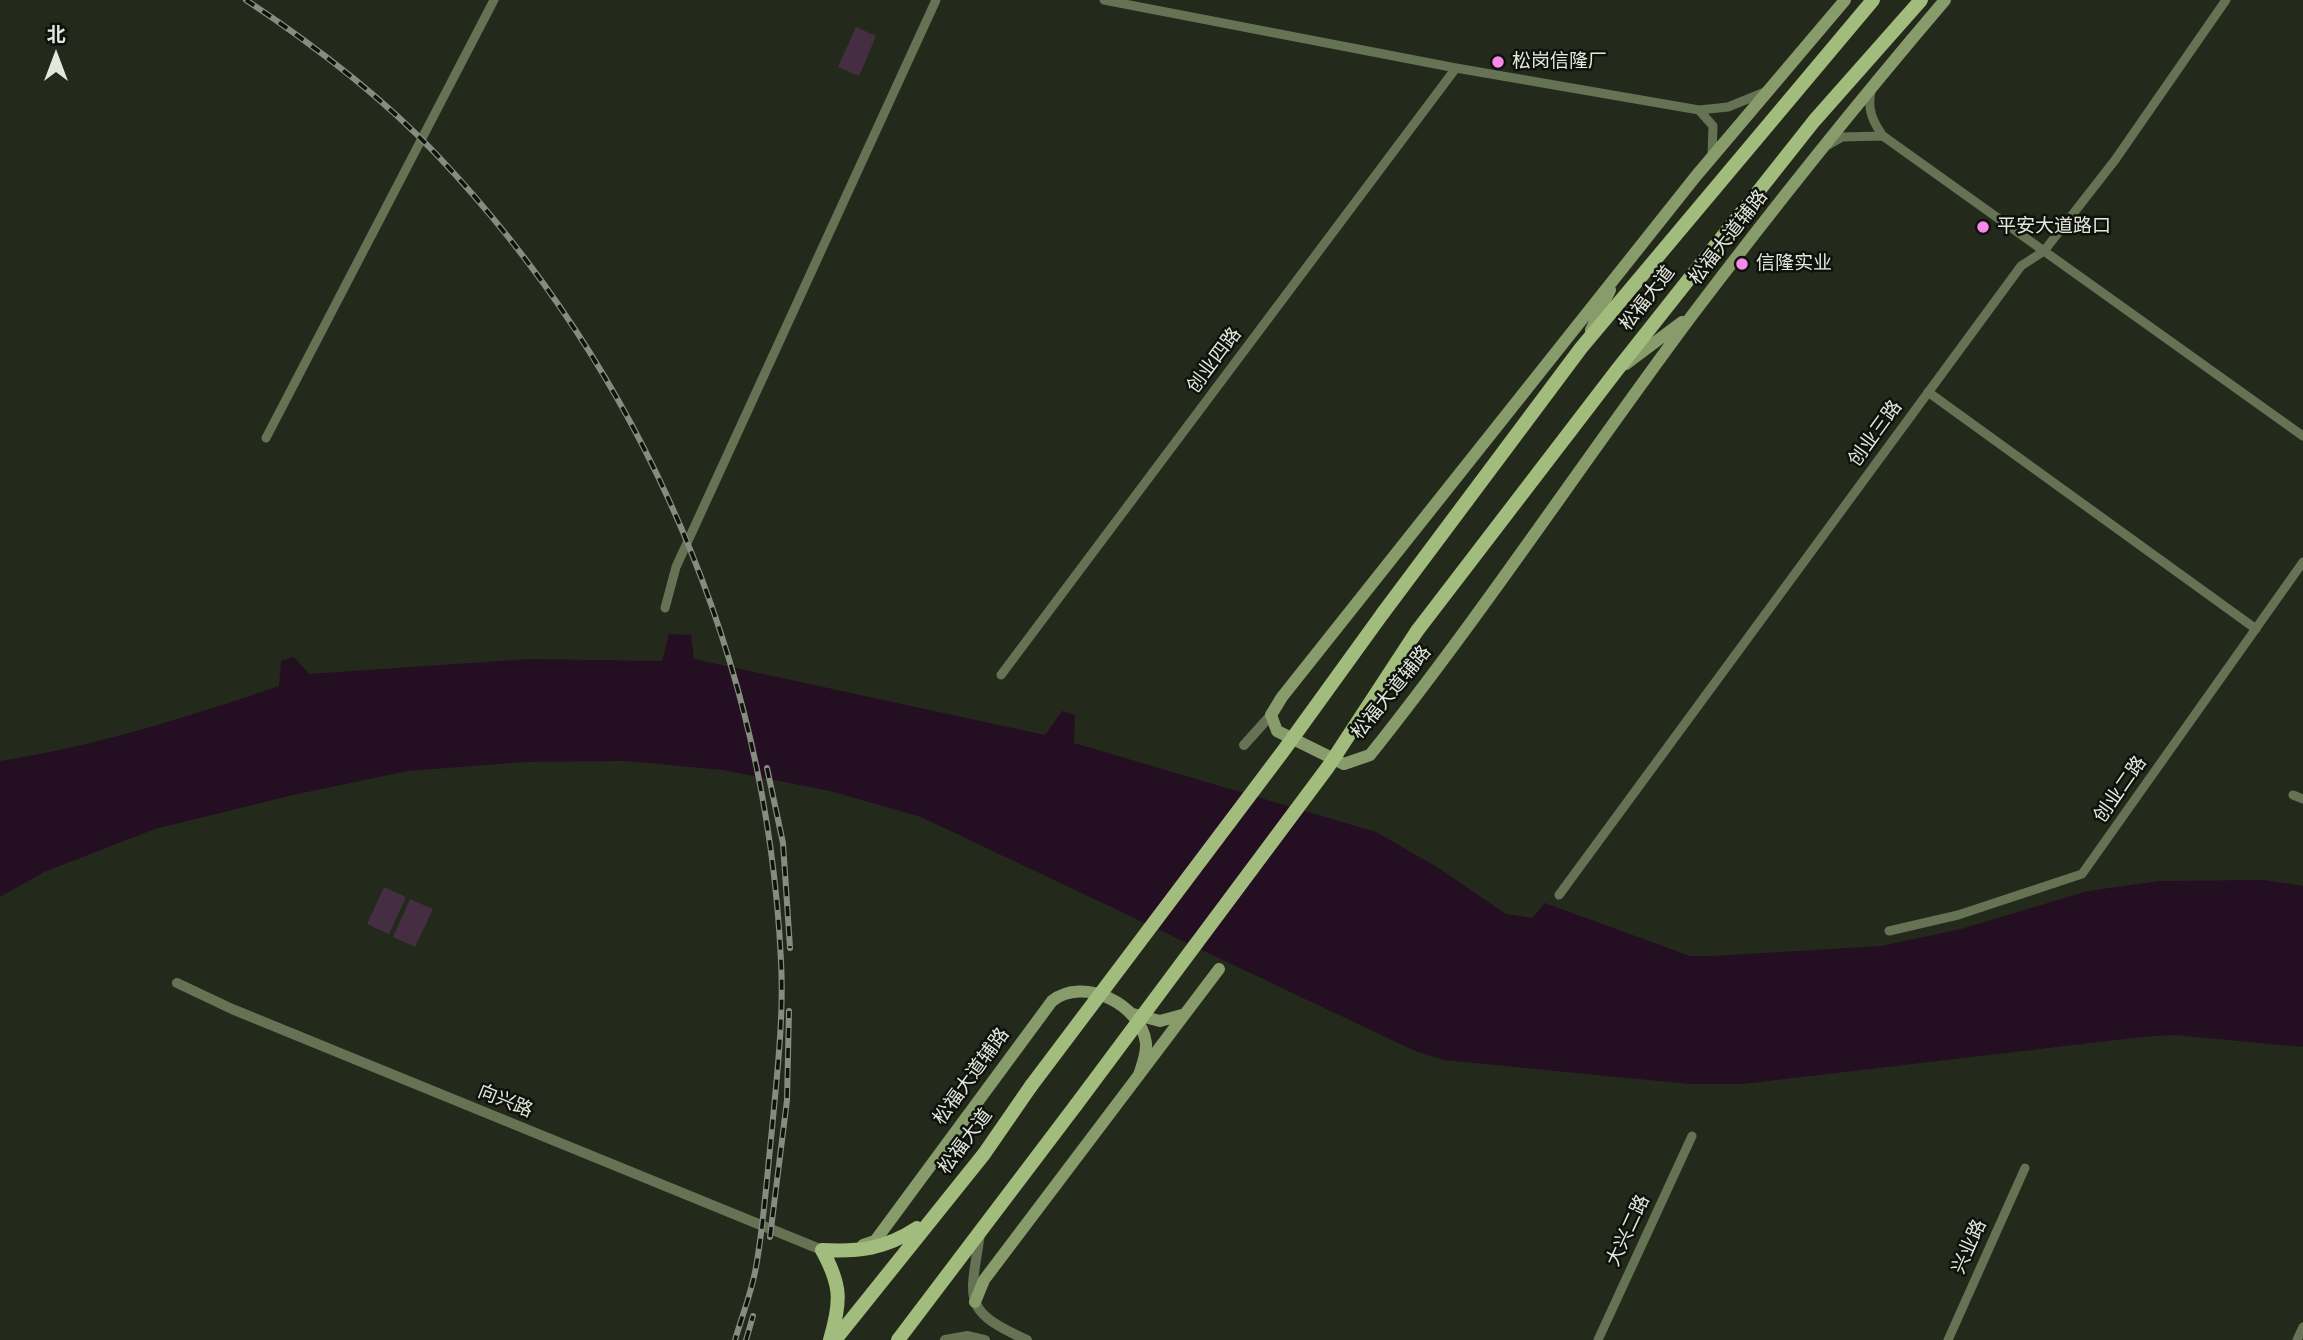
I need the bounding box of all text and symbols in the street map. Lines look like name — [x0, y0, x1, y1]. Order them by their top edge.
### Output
north arrow — [21, 21, 91, 91]
text: 北 — [46, 23, 66, 46]
place label: 松岗信隆厂 — [1512, 51, 1607, 73]
marker: 松岗信隆厂 — [1490, 54, 1506, 70]
street label: 松福大道辅路 — [1685, 186, 1773, 290]
place label: 平安大道路口 — [1997, 216, 2111, 238]
marker: 平安大道路口 — [1975, 219, 1991, 235]
place label: 信隆实业 — [1756, 253, 1832, 275]
marker: 信隆实业 — [1734, 256, 1750, 272]
street label: 松福大道 — [1616, 262, 1680, 336]
street label: 创业四路 — [1183, 324, 1247, 398]
street label: 创业三路 — [1844, 397, 1908, 471]
street label: 松福大道辅路 — [1347, 642, 1437, 744]
street label: 创业二路 — [2090, 752, 2152, 828]
street label: 松福大道辅路 — [929, 1024, 1015, 1130]
street label: 向兴路 — [474, 1081, 536, 1123]
street label: 松福大道 — [934, 1105, 998, 1179]
street label: 大兴二路 — [1603, 1192, 1655, 1270]
street label: 兴业路 — [1948, 1216, 1992, 1278]

